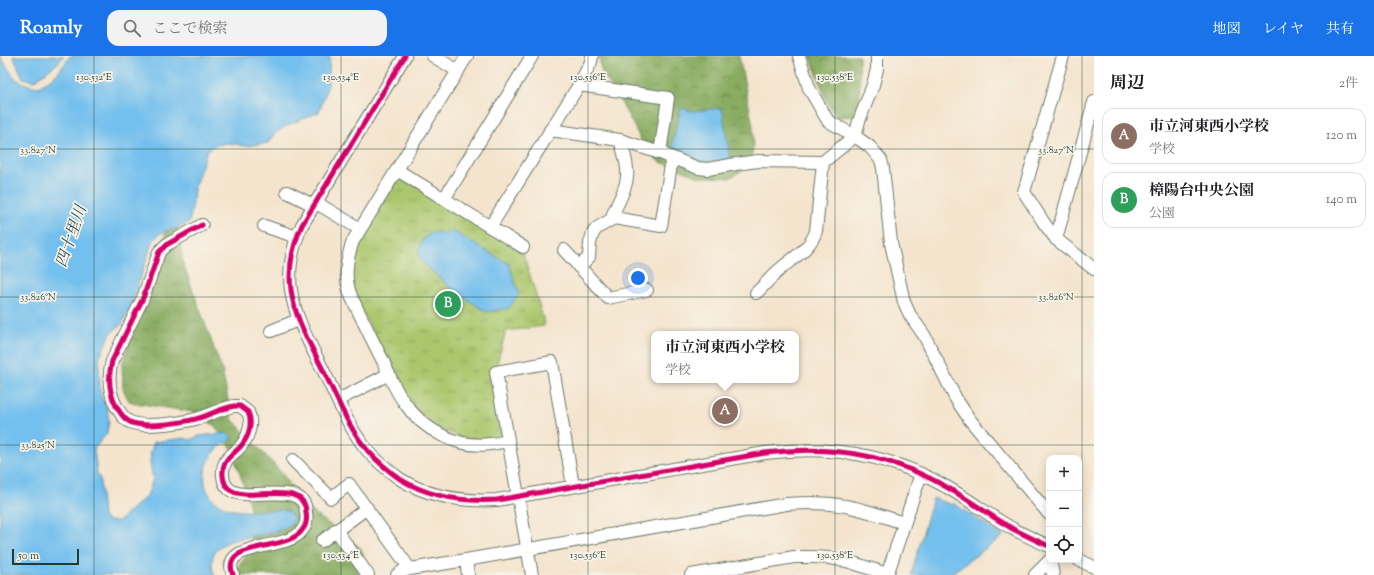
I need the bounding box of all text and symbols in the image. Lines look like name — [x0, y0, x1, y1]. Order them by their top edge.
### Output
search box — [107, 10, 387, 46]
text: Roamly — [20, 15, 83, 42]
icon: search — [121, 17, 143, 39]
text: ここで検索 — [153, 19, 228, 40]
text: 地図 — [1213, 20, 1241, 40]
text: レイヤ — [1263, 20, 1304, 40]
text: 共有 — [1326, 20, 1354, 40]
text: 130.532°E — [76, 70, 112, 85]
text: 130.534°E — [323, 70, 359, 85]
text: 130.536°E — [570, 70, 606, 85]
text: 130.538°E — [817, 70, 853, 85]
text: 周辺 — [1110, 72, 1144, 96]
text: 2件 — [1339, 75, 1358, 93]
text: 市立河東西小学校 — [1149, 117, 1269, 138]
text: A — [1119, 127, 1129, 145]
text: 120 m — [1326, 127, 1357, 145]
text: 学校 — [1149, 141, 1175, 159]
text: 33.827°N — [20, 143, 56, 158]
text: 33.827°N — [1038, 143, 1074, 158]
text: 樟陽台中央公園 — [1149, 181, 1254, 202]
text: B — [1120, 191, 1128, 209]
text: 140 m — [1326, 191, 1357, 209]
water label: 四十里川 — [51, 201, 94, 271]
text: 公園 — [1149, 205, 1175, 223]
your location — [628, 268, 648, 288]
pin: B — [435, 289, 461, 319]
text: 33.826°N — [20, 290, 56, 305]
text: 33.826°N — [1038, 290, 1074, 305]
popup — [651, 331, 799, 383]
text: 市立河東西小学校 — [665, 338, 785, 359]
text: 学校 — [665, 362, 691, 380]
pin: A — [712, 396, 738, 426]
text: 33.825°N — [21, 438, 55, 453]
map controls — [1046, 455, 1082, 563]
button: + — [1046, 455, 1082, 491]
button: − — [1046, 491, 1082, 527]
button: locate — [1046, 527, 1082, 563]
scale bar — [12, 547, 79, 566]
text: 50 m — [18, 548, 39, 564]
text: 130.534°E — [323, 548, 359, 563]
text: 130.536°E — [570, 548, 606, 563]
text: 130.538°E — [817, 548, 853, 563]

